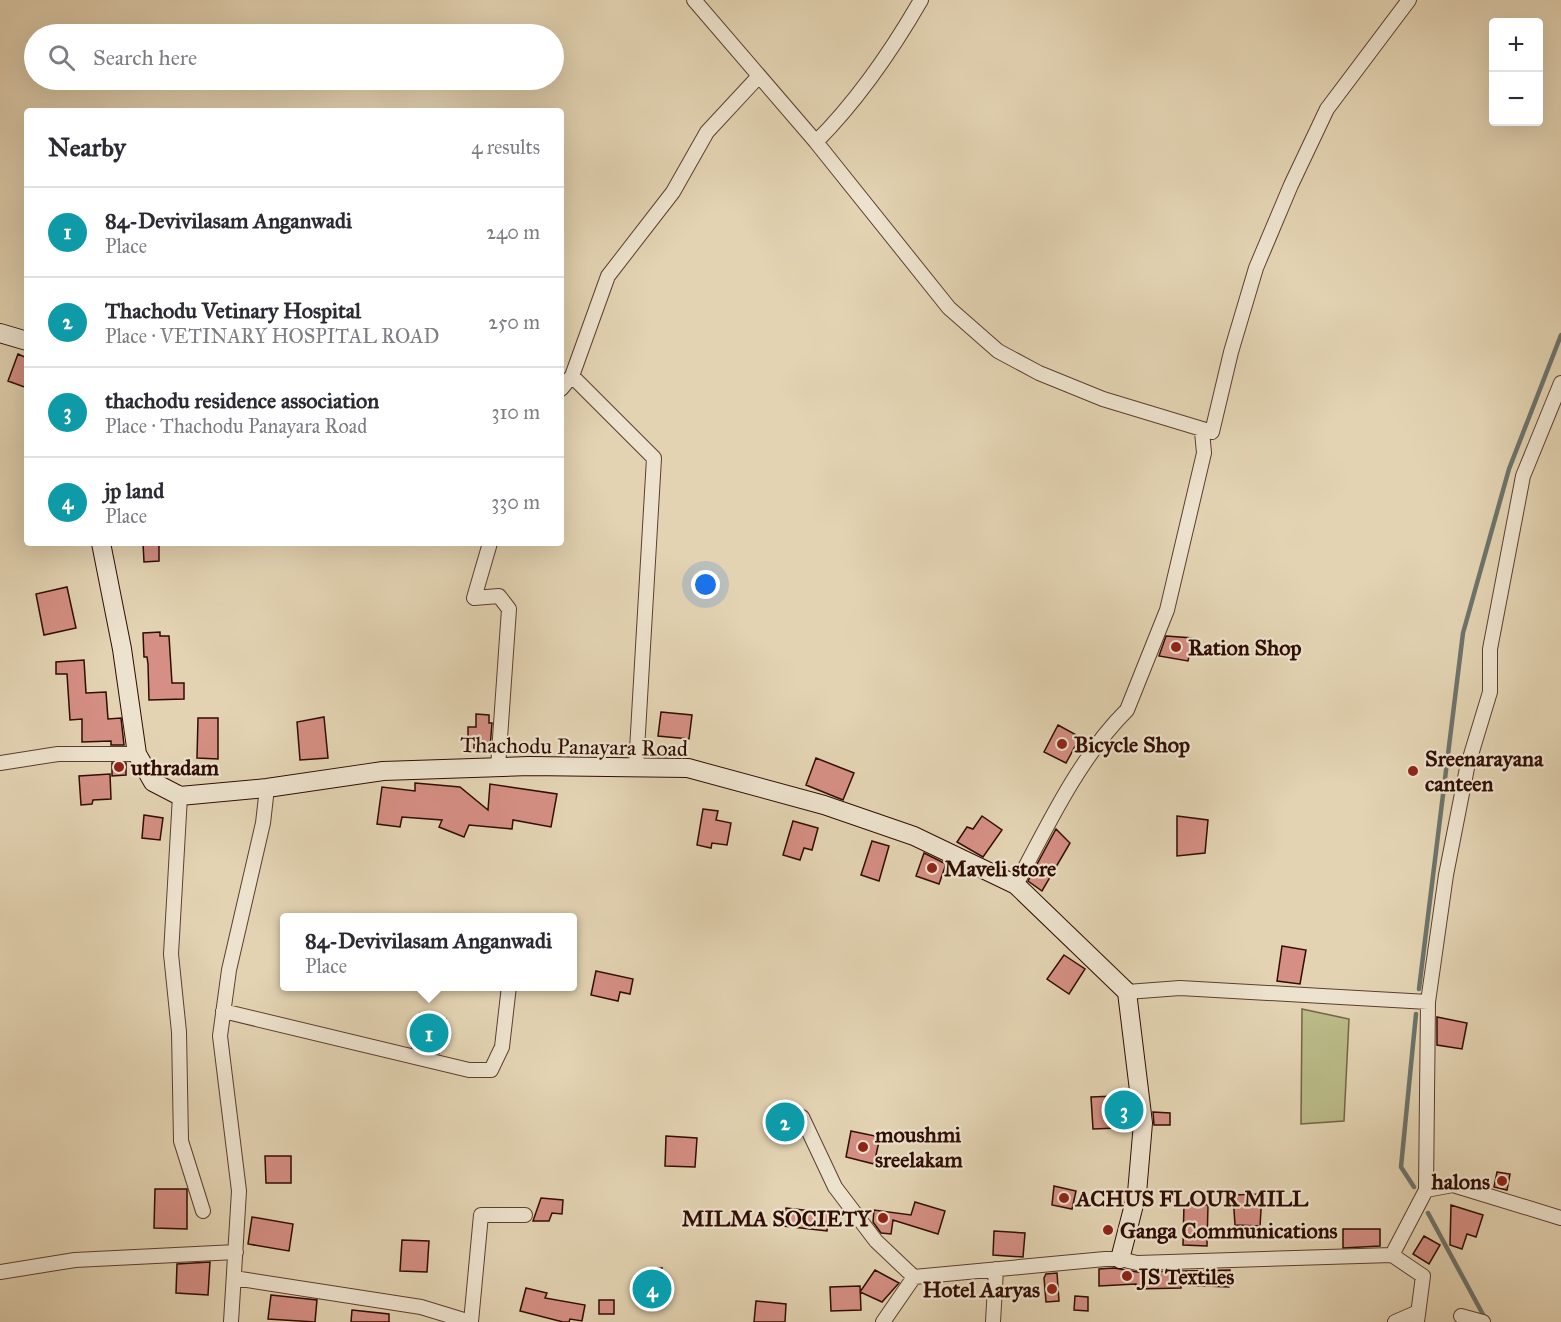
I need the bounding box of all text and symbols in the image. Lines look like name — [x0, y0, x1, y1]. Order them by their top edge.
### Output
map controls — [1489, 18, 1543, 126]
button: + — [1489, 18, 1543, 72]
search box — [24, 24, 564, 90]
icon: search — [45, 41, 78, 74]
text: Search here — [93, 44, 197, 71]
button: − — [1489, 72, 1543, 126]
text: Nearby — [48, 131, 126, 163]
text: 4 results — [471, 135, 540, 159]
text: 84-Devivilasam Anganwadi — [105, 207, 352, 234]
text: 1 — [64, 220, 71, 244]
text: 240 m — [486, 220, 540, 244]
text: Place — [105, 234, 147, 258]
text: Thachodu Vetinary Hospital — [105, 297, 361, 324]
text: 2 — [63, 310, 72, 334]
text: 250 m — [488, 310, 540, 334]
text: Place · VETINARY HOSPITAL ROAD — [105, 324, 439, 348]
text: thachodu residence association — [105, 387, 379, 414]
text: 3 — [64, 400, 72, 424]
text: 310 m — [491, 400, 540, 424]
text: Place · Thachodu Panayara Road — [105, 414, 367, 438]
text: jp land — [105, 477, 164, 504]
text: 4 — [62, 490, 73, 514]
text: 330 m — [491, 490, 540, 514]
text: Place — [105, 504, 147, 528]
your location — [691, 570, 720, 599]
place label: Ration Shop — [1188, 634, 1301, 661]
marker: Ration Shop — [1169, 640, 1183, 654]
street label: Thachodu Panayara Road — [460, 731, 688, 762]
place label: Bicycle Shop — [1074, 731, 1190, 758]
marker: Bicycle Shop — [1055, 737, 1069, 751]
place label: Sreenarayana canteen — [1425, 745, 1544, 797]
place label: uthradam — [130, 754, 220, 781]
marker: uthradam — [112, 760, 126, 774]
marker: Sreenarayana canteen — [1406, 764, 1420, 778]
place label: Maveli store — [944, 855, 1056, 882]
marker: Maveli store — [925, 861, 939, 875]
popup — [280, 913, 577, 991]
text: 84-Devivilasam Anganwadi — [305, 927, 552, 954]
text: Place — [305, 954, 347, 978]
pin: 1 — [410, 1010, 448, 1056]
pin: 3 — [1104, 1088, 1144, 1132]
pin: 2 — [766, 1100, 804, 1144]
place label: moushmi sreelakam — [874, 1121, 963, 1173]
marker: moushmi sreelakam — [856, 1140, 870, 1154]
place label: halons — [1430, 1168, 1490, 1195]
marker: halons — [1495, 1174, 1509, 1188]
place label: ACHUS FLOUR MILL — [1074, 1185, 1309, 1212]
marker: ACHUS FLOUR MILL — [1057, 1191, 1071, 1205]
place label: MILMA SOCIETY — [682, 1205, 872, 1232]
marker: MILMA SOCIETY — [876, 1211, 890, 1225]
place label: Ganga Communications — [1120, 1217, 1338, 1244]
marker: Ganga Communications — [1101, 1223, 1115, 1237]
place label: JS Textiles — [1136, 1263, 1234, 1291]
pin: 4 — [632, 1266, 672, 1312]
marker: JS Textiles — [1120, 1269, 1134, 1283]
place label: Hotel Aaryas — [922, 1276, 1040, 1303]
marker: Hotel Aaryas — [1045, 1282, 1059, 1296]

